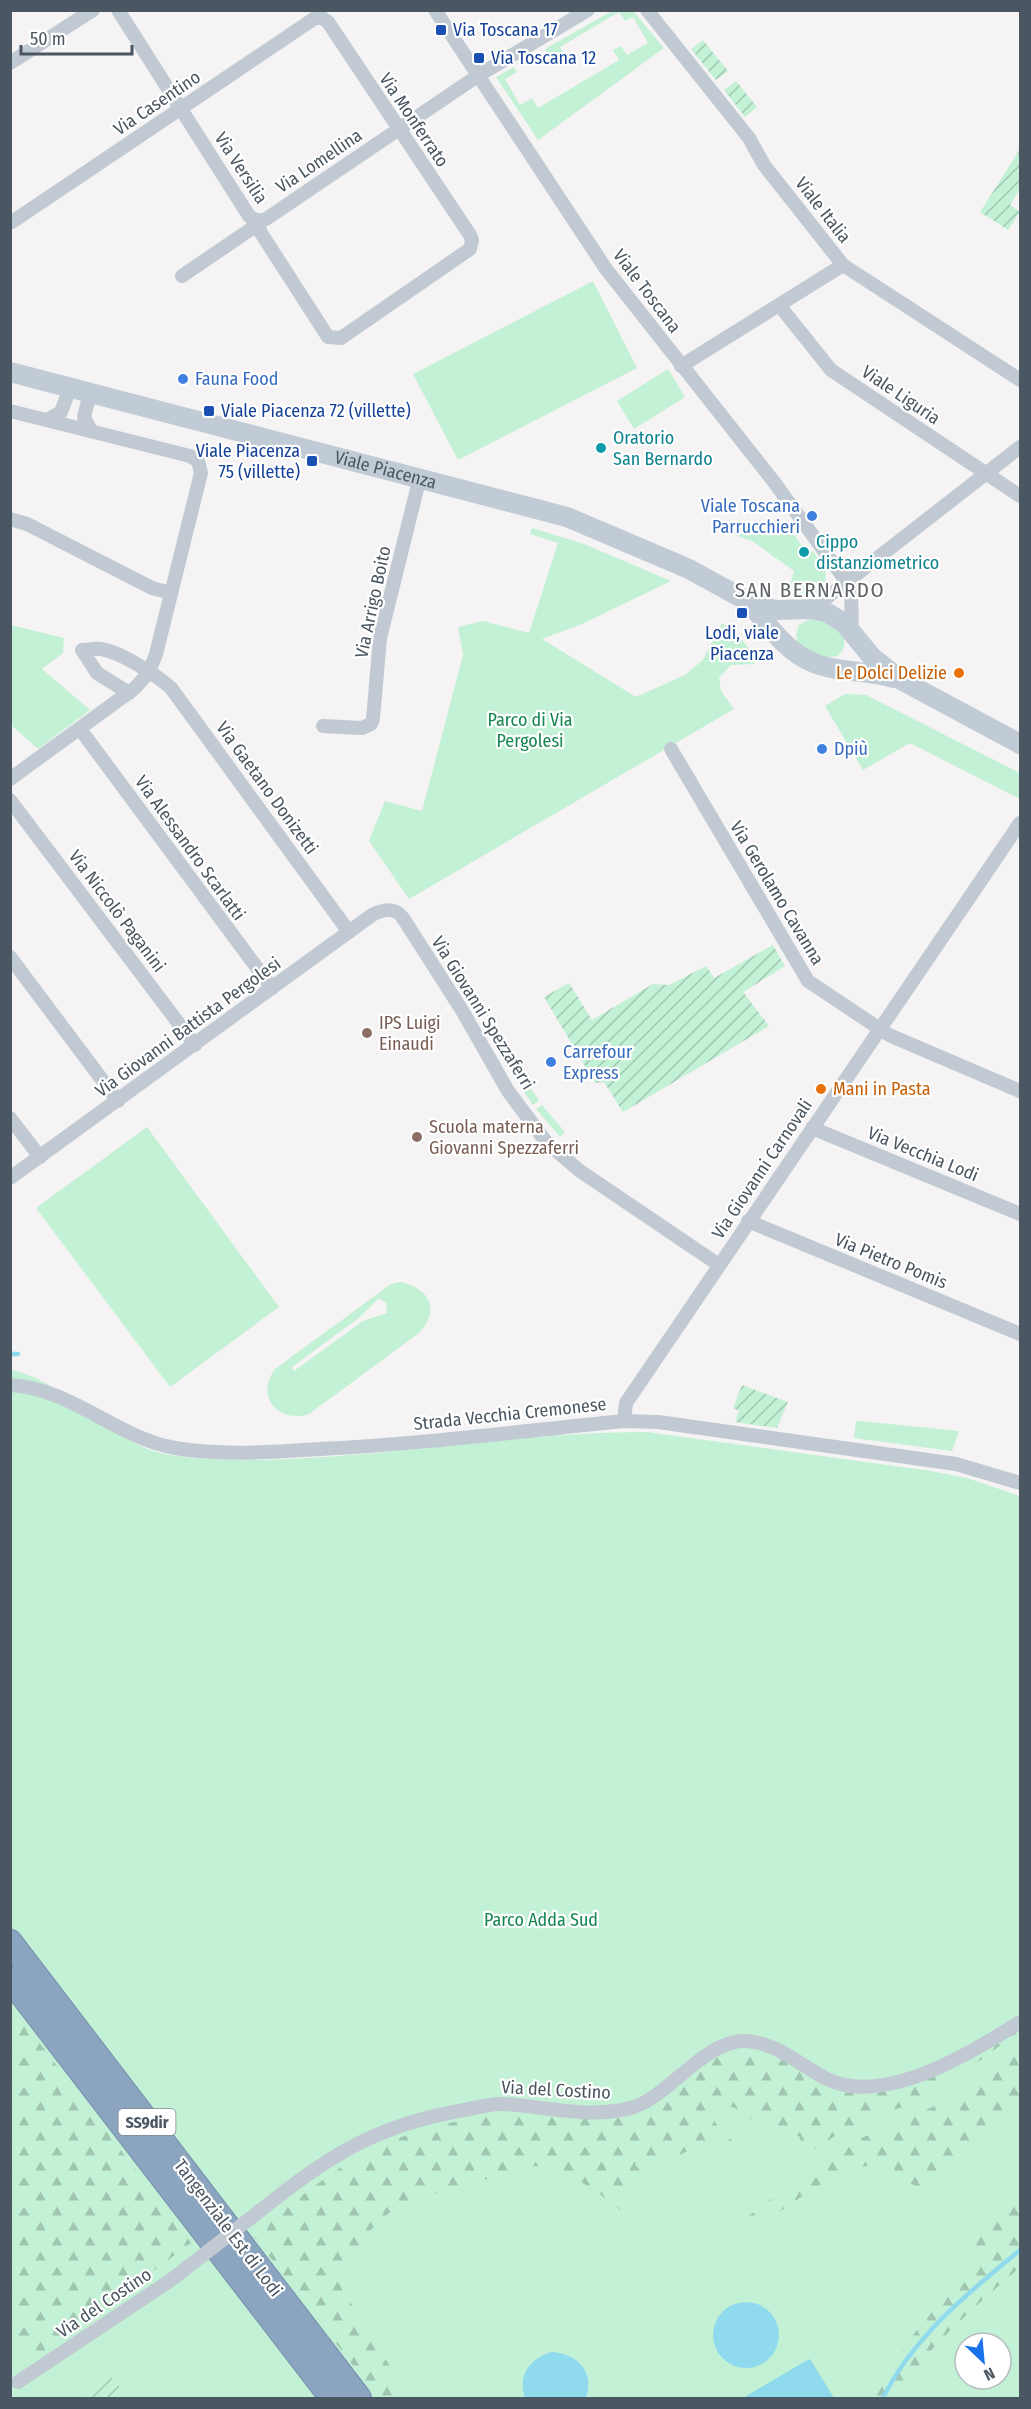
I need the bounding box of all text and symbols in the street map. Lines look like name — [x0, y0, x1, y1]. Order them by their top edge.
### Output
scale bar — [21, 18, 132, 56]
place label: Via Toscana 17 — [453, 19, 557, 41]
marker: Via Toscana 17 — [434, 23, 448, 37]
text: 50 m — [30, 28, 66, 50]
place label: Via Toscana 12 — [491, 47, 596, 69]
marker: Via Toscana 12 — [472, 51, 486, 65]
street label: Via Casentino — [109, 66, 205, 140]
street label: Via Monferrato — [375, 69, 453, 171]
street label: Via Lomellina — [272, 124, 366, 198]
street label: Via Versilia — [210, 128, 272, 208]
street label: Viale Italia — [791, 173, 856, 247]
street label: Viale Toscana — [608, 245, 686, 337]
street label: Viale Liguria — [858, 361, 945, 429]
place label: Fauna Food — [195, 368, 278, 390]
marker: Fauna Food — [176, 372, 190, 386]
place label: Viale Piacenza 72 (villette) — [221, 400, 411, 422]
marker: Viale Piacenza 72 (villette) — [202, 404, 216, 418]
place label: Oratorio San Bernardo — [613, 427, 713, 470]
place label: Viale Piacenza 75 (villette) — [196, 440, 300, 483]
marker: Oratorio San Bernardo — [594, 441, 608, 455]
street label: Viale Piacenza — [332, 446, 439, 494]
marker: Viale Piacenza 75 (villette) — [305, 454, 319, 468]
place label: Viale Toscana Parrucchieri — [701, 495, 800, 538]
marker: Viale Toscana Parrucchieri — [805, 509, 819, 523]
place label: Cippo distanziometrico — [816, 531, 939, 574]
street label: Via Arrigo Boito — [350, 544, 396, 660]
marker: Cippo distanziometrico — [797, 545, 811, 559]
district label: SAN BERNARDO — [735, 577, 885, 603]
marker: Lodi, viale Piacenza — [735, 606, 749, 620]
place label: Lodi, viale Piacenza — [705, 622, 779, 665]
place label: Le Dolci Delizie — [836, 662, 947, 684]
marker: Le Dolci Delizie — [952, 666, 966, 680]
park label: Parco di Via Pergolesi — [487, 709, 573, 752]
street label: Via Gaetano Donizetti — [211, 717, 323, 859]
place label: Dpiù — [834, 738, 868, 760]
marker: Dpiù — [815, 742, 829, 756]
street label: Via Alessandro Scarlatti — [130, 771, 250, 925]
street label: Via Gerolamo Cavanna — [725, 817, 829, 969]
street label: Via Niccolò Paganini — [64, 846, 170, 976]
street label: Via Giovanni Spezzaferri — [427, 932, 539, 1094]
street label: Via Giovanni Battista Pergolesi — [91, 952, 285, 1102]
place label: IPS Luigi Einaudi — [379, 1012, 441, 1055]
marker: IPS Luigi Einaudi — [360, 1026, 374, 1040]
place label: Carrefour Express — [563, 1041, 633, 1084]
marker: Carrefour Express — [544, 1055, 558, 1069]
place label: Mani in Pasta — [833, 1078, 931, 1100]
marker: Mani in Pasta — [814, 1082, 828, 1096]
street label: Via Giovanni Carnovali — [707, 1095, 817, 1243]
place label: Scuola materna Giovanni Spezzaferri — [429, 1116, 579, 1159]
street label: Via Vecchia Lodi — [864, 1122, 982, 1186]
marker: Scuola materna Giovanni Spezzaferri — [410, 1130, 424, 1144]
street label: Via Pietro Pomis — [832, 1228, 951, 1294]
street label: Strada Vecchia Cremonese — [413, 1393, 608, 1435]
park label: Parco Adda Sud — [484, 1909, 598, 1931]
street label: Via del Costino — [501, 2076, 611, 2104]
road number: SS9dir — [118, 2109, 176, 2135]
street label: Tangenziale Est di Lodi — [169, 2155, 287, 2301]
street label: Via del Costino — [52, 2263, 156, 2343]
north arrow — [953, 2331, 1013, 2391]
text: N — [981, 2363, 998, 2385]

